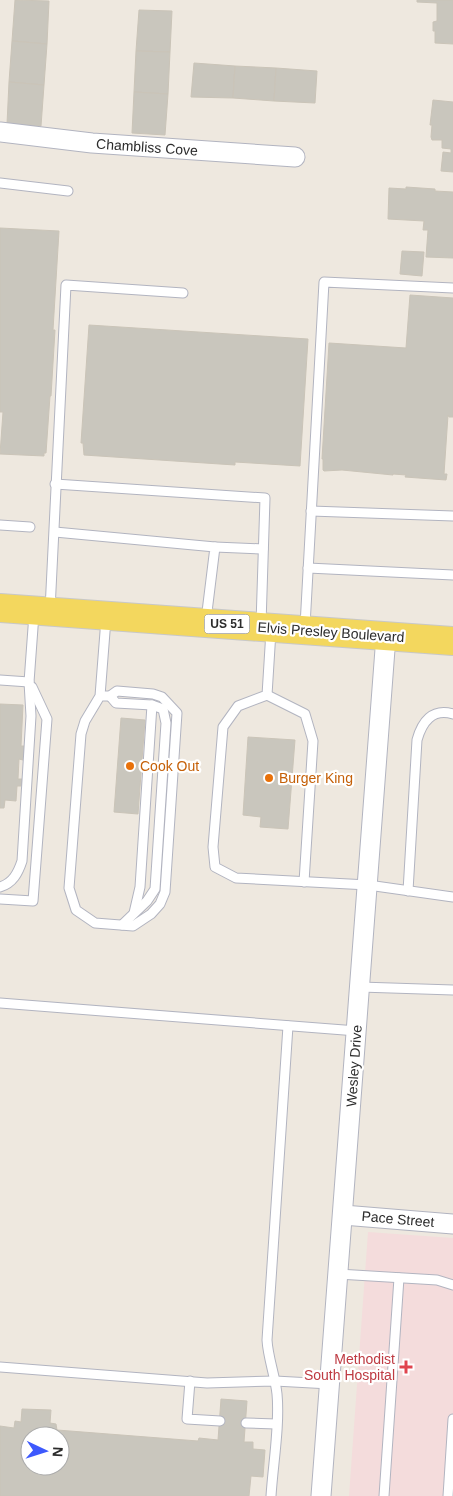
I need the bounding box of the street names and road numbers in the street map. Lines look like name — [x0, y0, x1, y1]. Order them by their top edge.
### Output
street label: Chambliss Cove — [96, 135, 199, 159]
road number: US 51 — [204, 614, 250, 634]
street label: Elvis Presley Boulevard — [257, 619, 405, 645]
street label: Wesley Drive — [343, 1024, 365, 1108]
street label: Pace Street — [361, 1208, 435, 1230]

